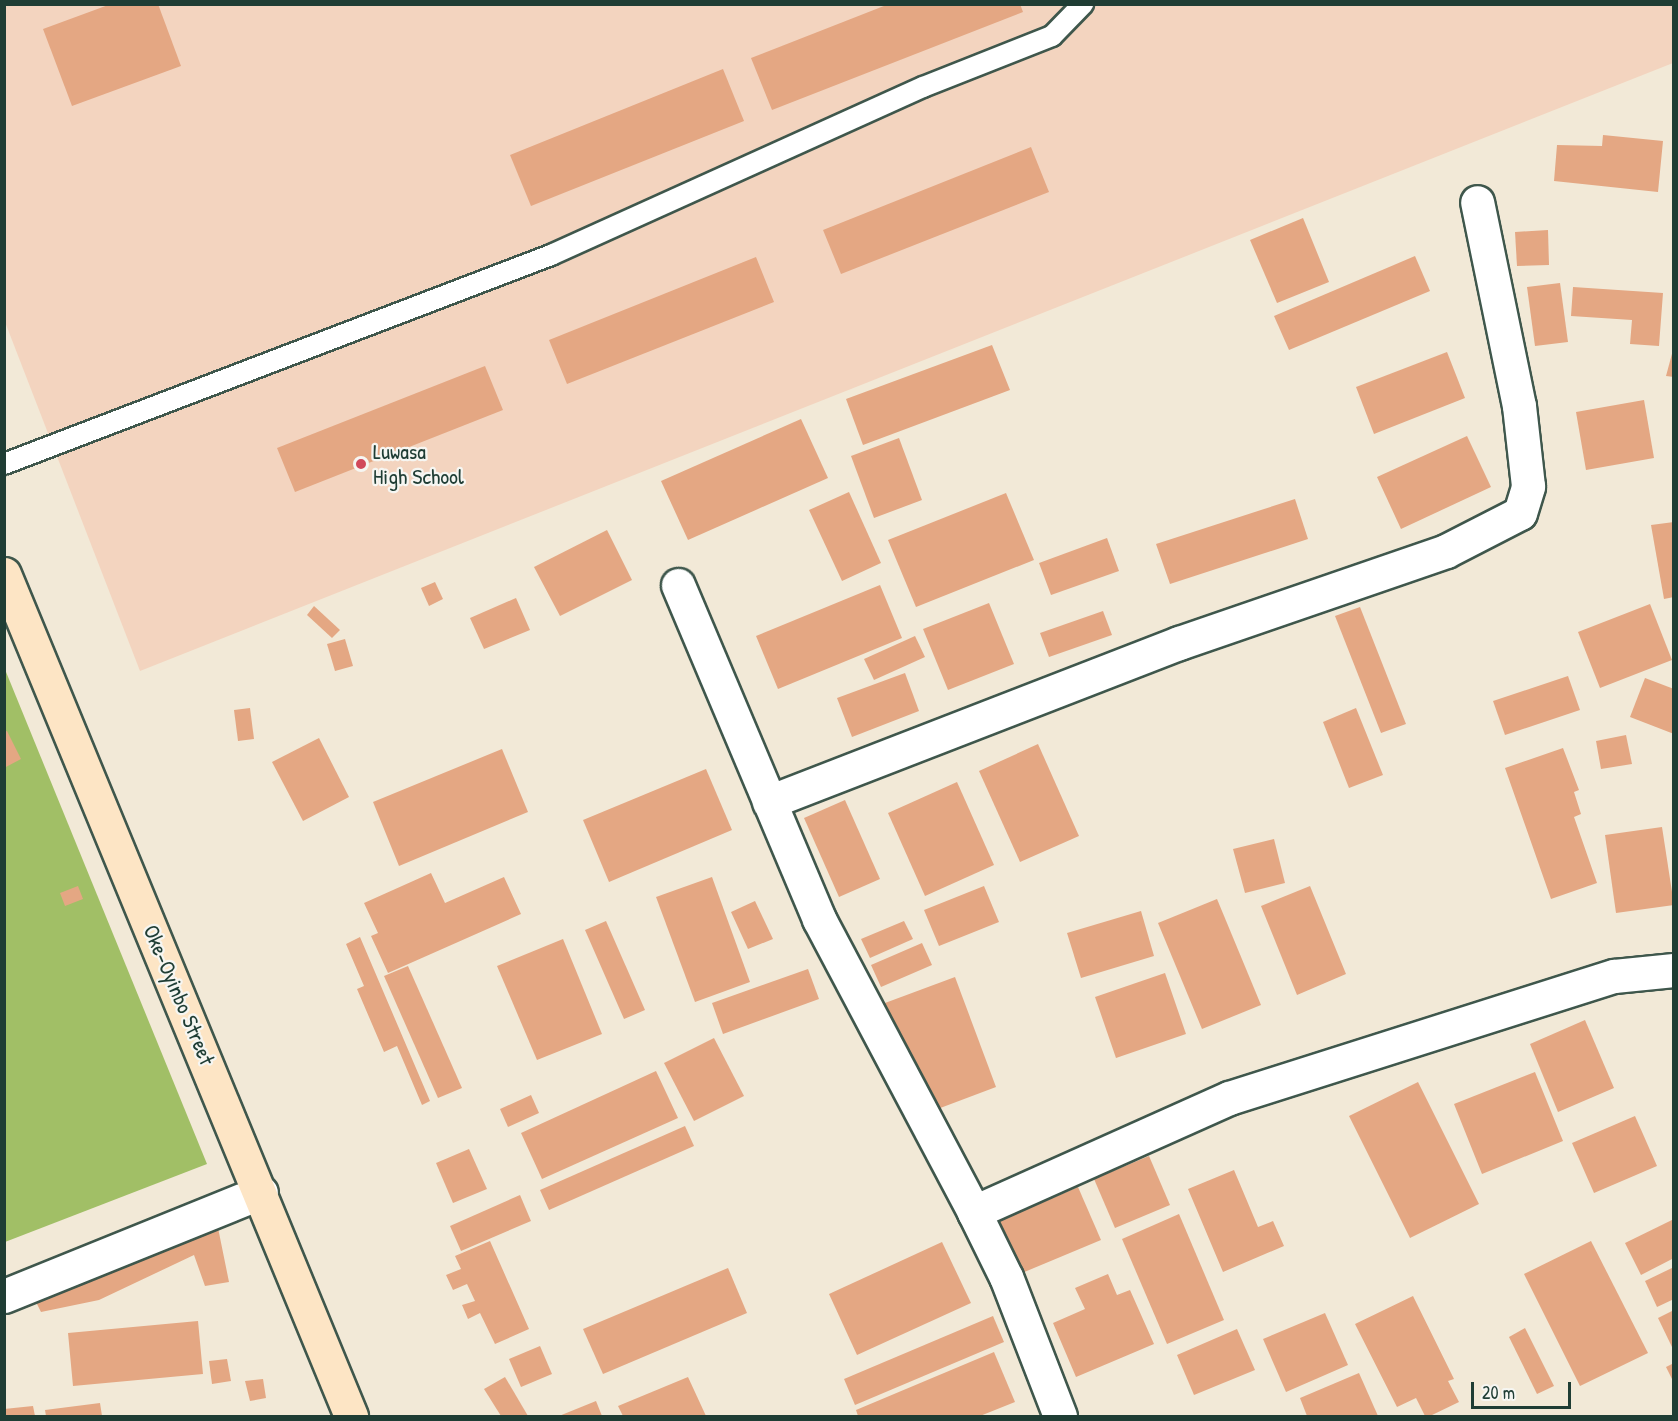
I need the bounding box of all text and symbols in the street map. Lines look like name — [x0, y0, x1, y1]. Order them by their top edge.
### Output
place label: Luwasa High School — [373, 438, 464, 490]
marker: Luwasa High School — [354, 457, 368, 471]
street label: Oke-Oyinbo Street — [138, 921, 220, 1069]
scale bar — [1474, 1370, 1574, 1408]
text: 20 m — [1482, 1380, 1515, 1405]

